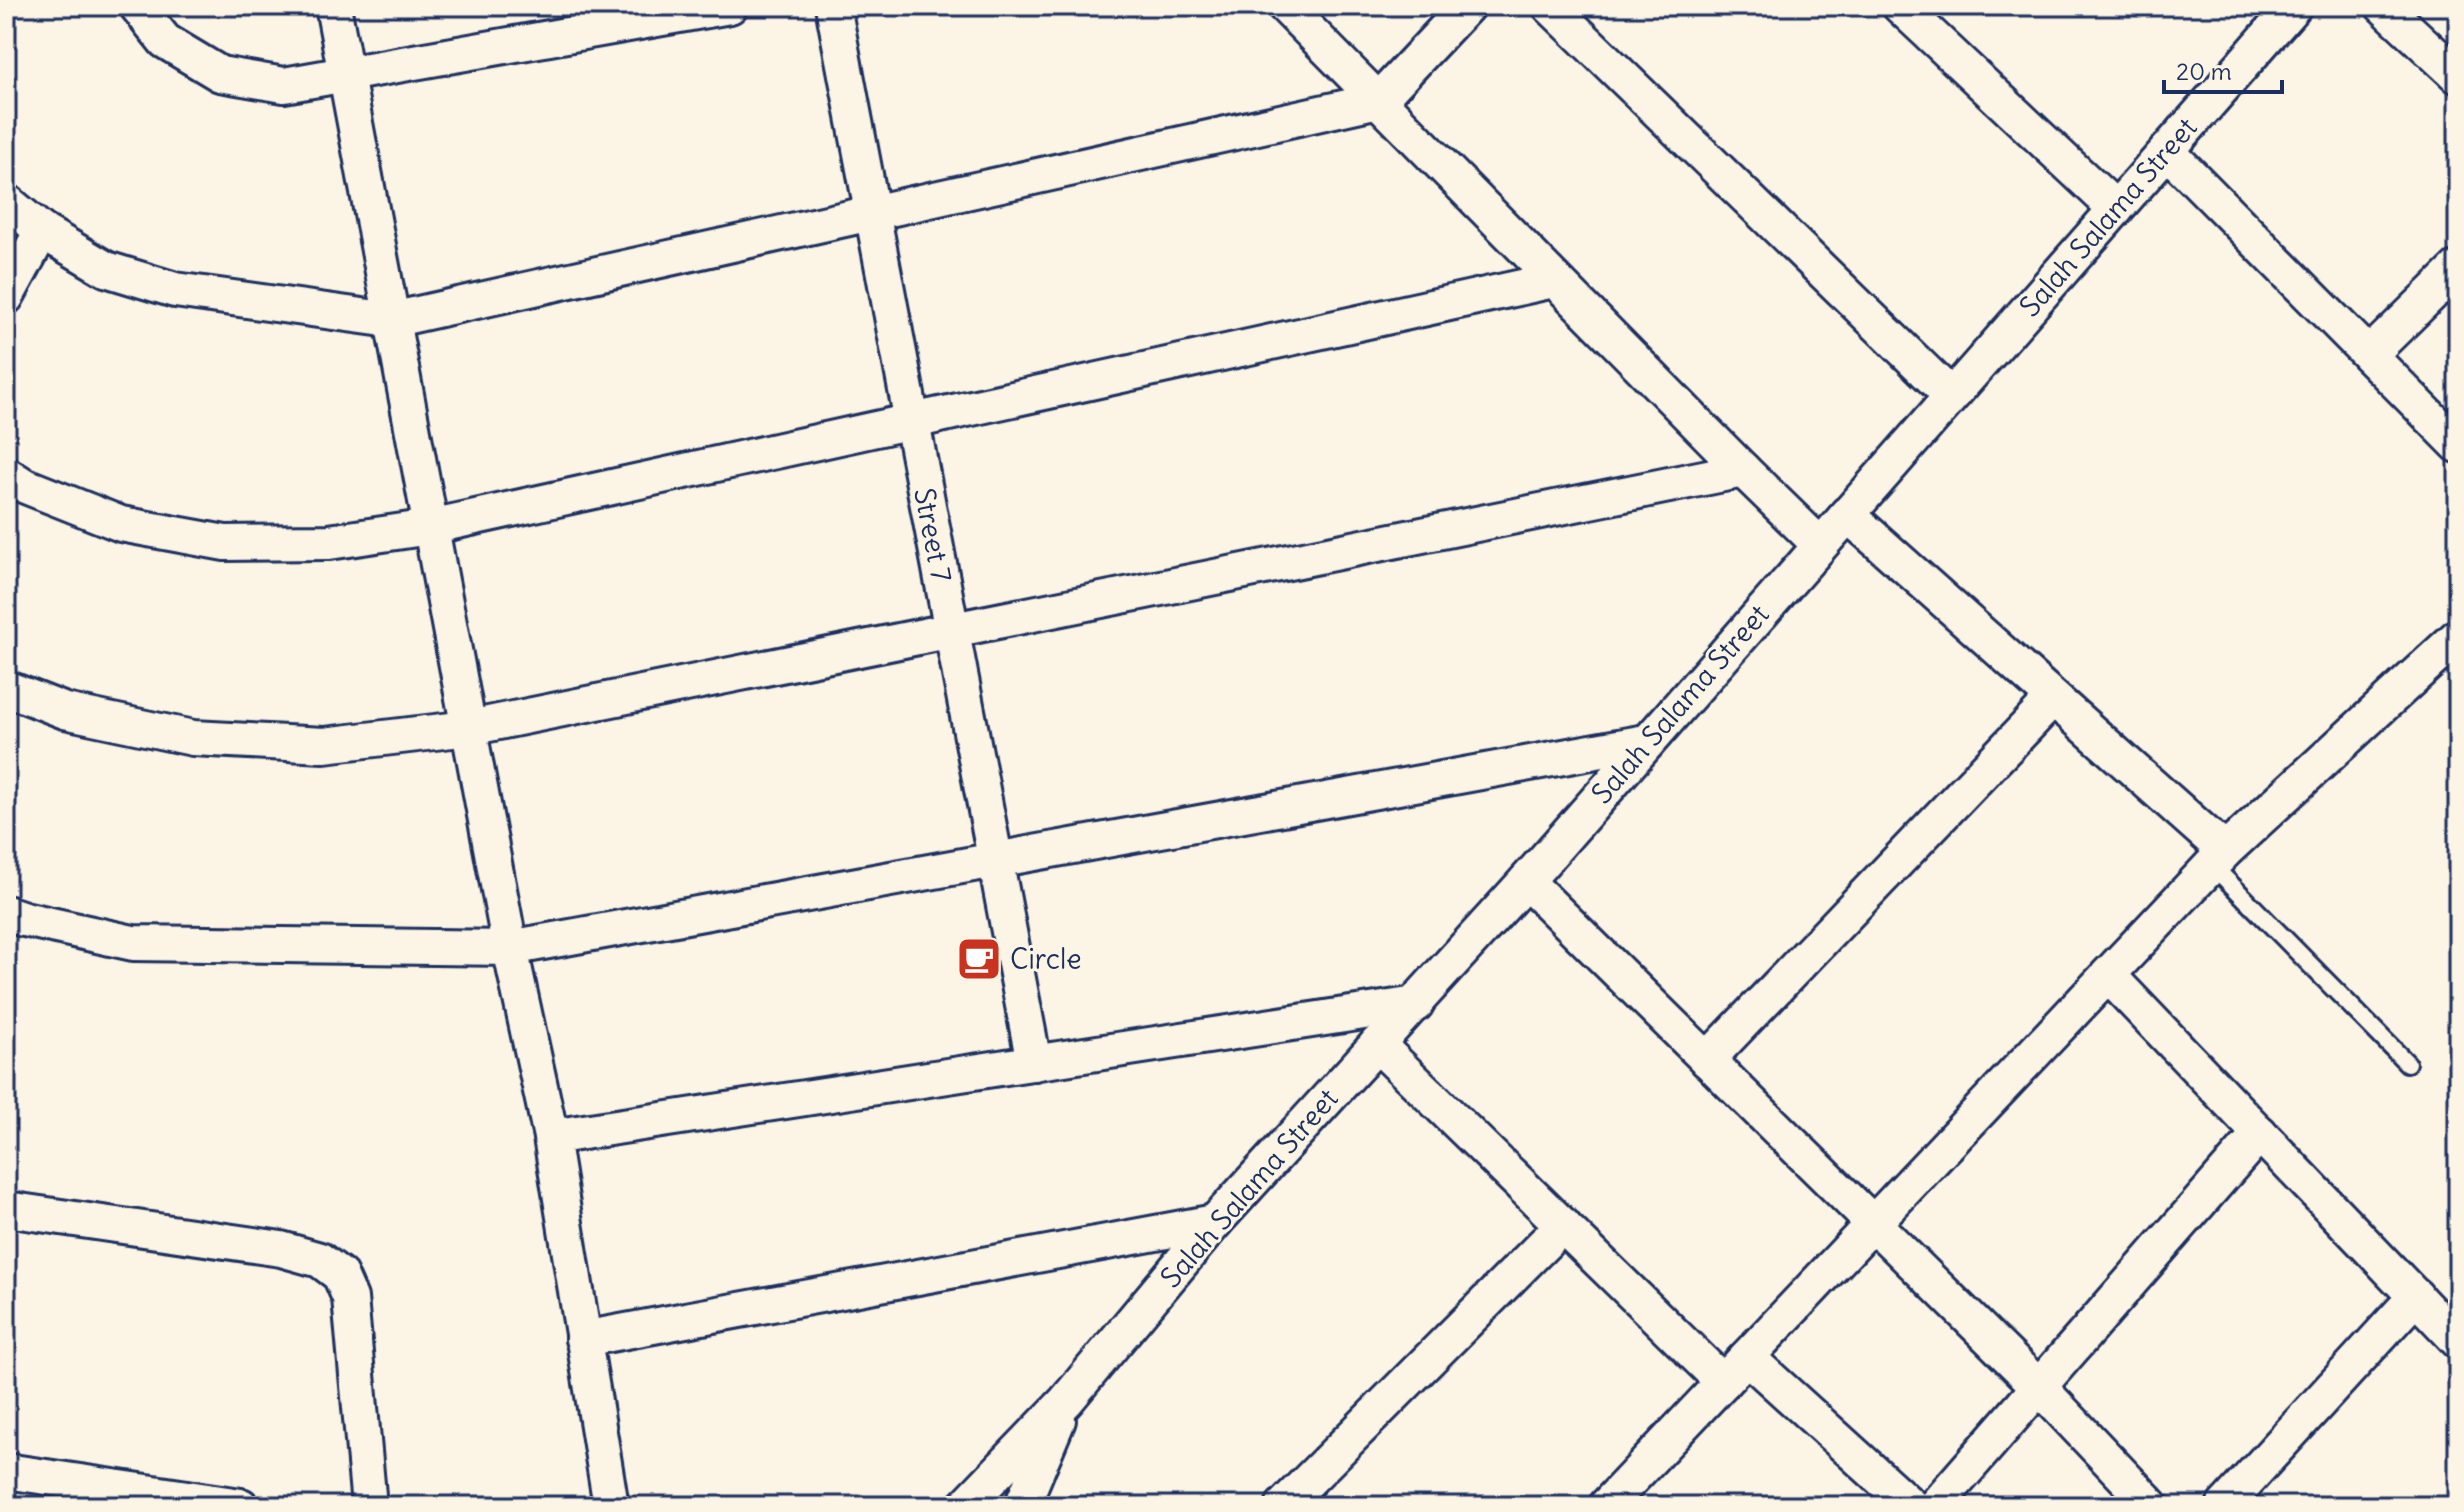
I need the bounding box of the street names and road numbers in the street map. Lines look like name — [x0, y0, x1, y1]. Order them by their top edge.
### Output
street label: Salah Salama Street — [2012, 110, 2204, 324]
street label: Street 7 — [906, 485, 960, 585]
street label: Salah Salama Street — [1584, 597, 1776, 811]
street label: Salah Salama Street — [1153, 1081, 1345, 1295]

